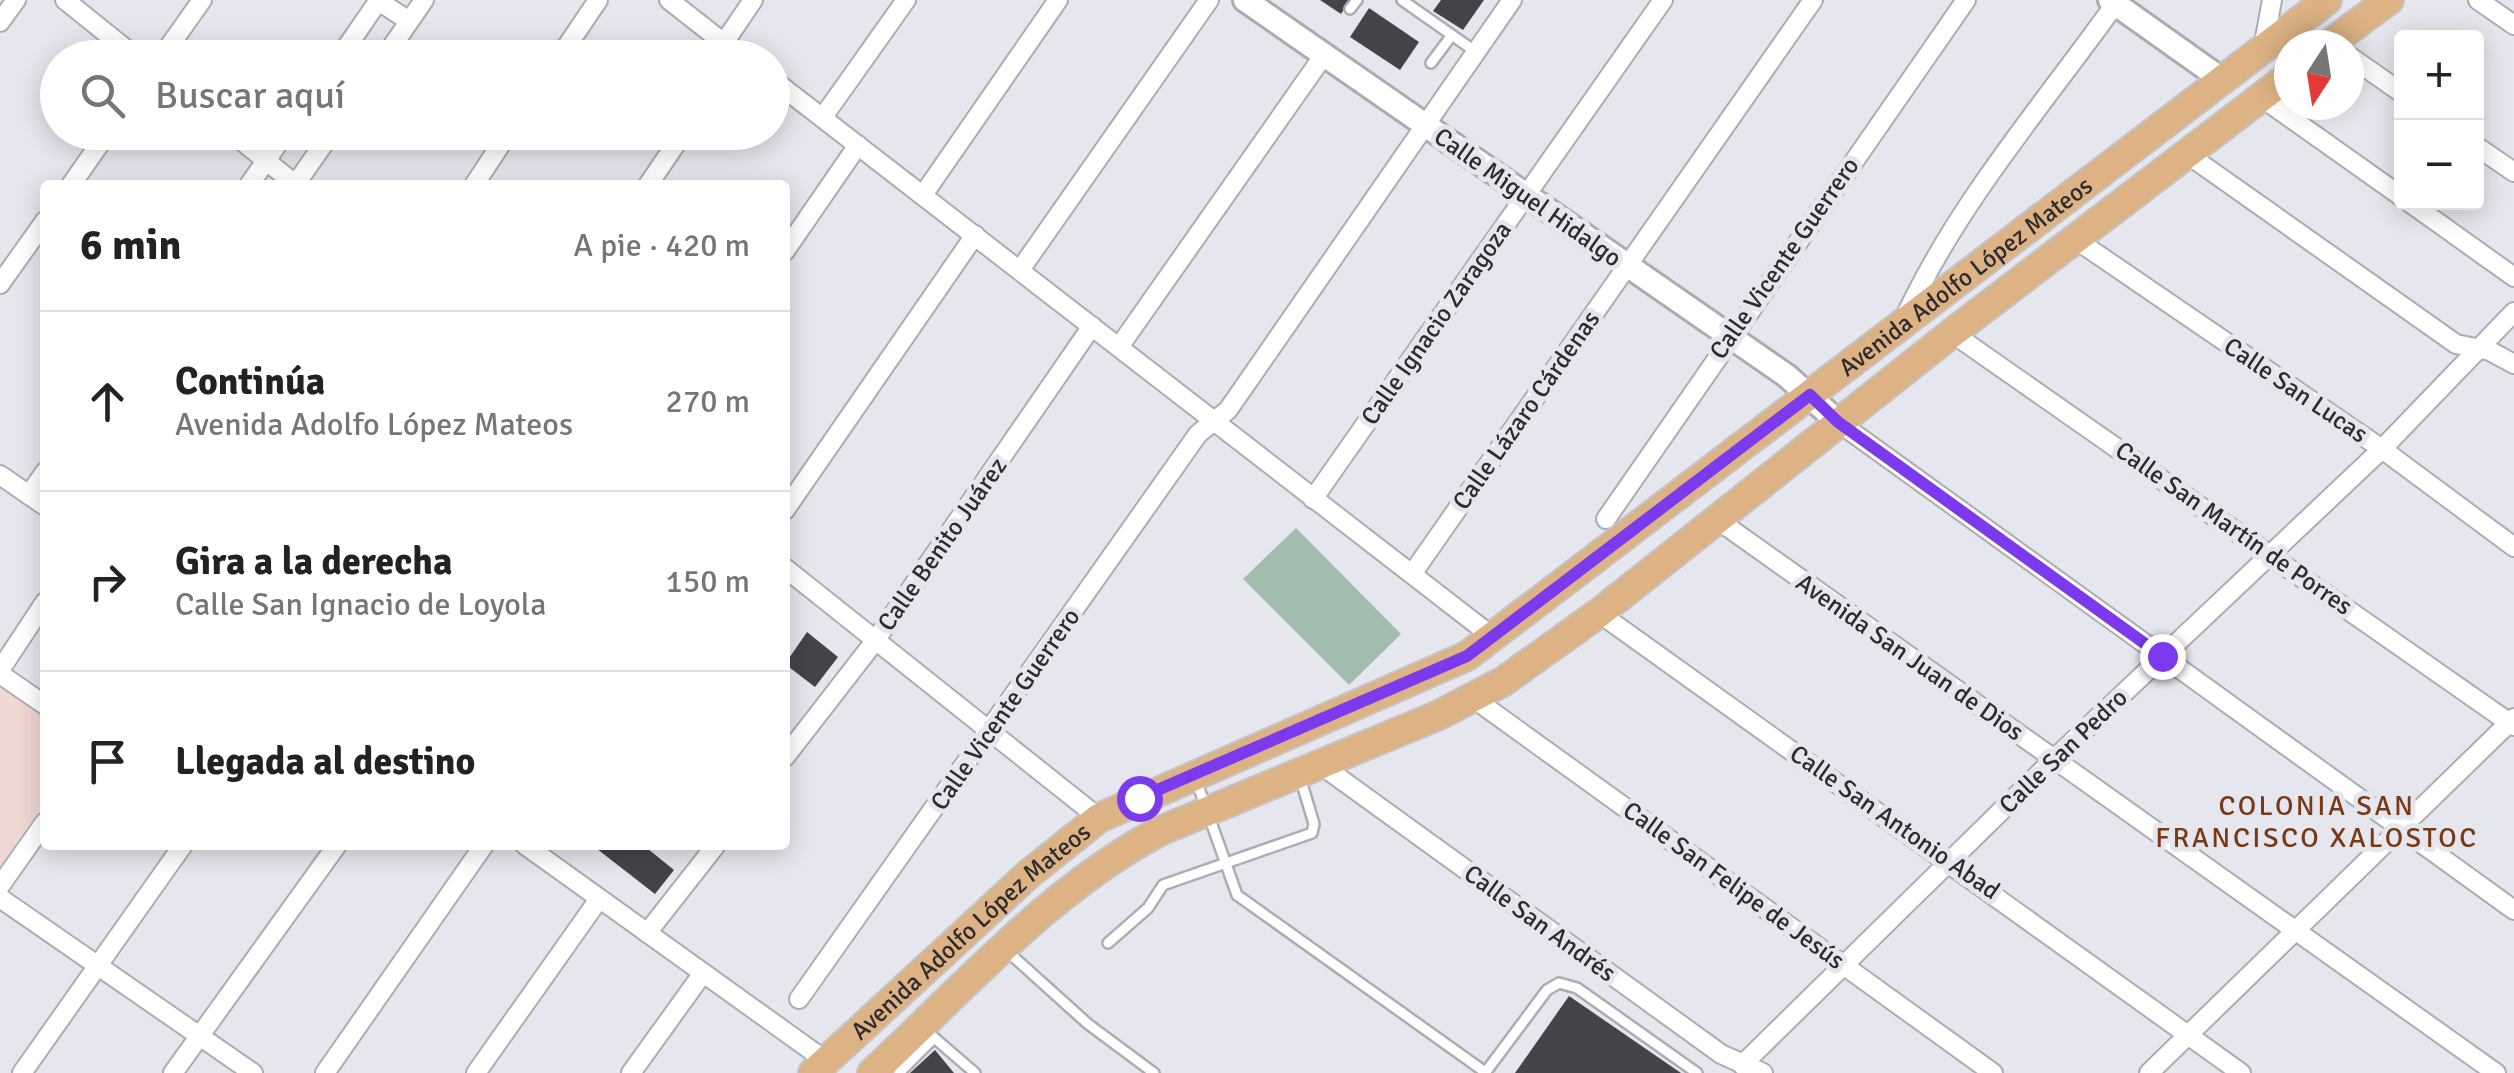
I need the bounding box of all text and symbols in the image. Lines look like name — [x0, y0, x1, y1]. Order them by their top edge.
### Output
north arrow — [2274, 30, 2364, 120]
map controls — [2394, 30, 2484, 210]
button: + — [2394, 30, 2484, 120]
search box — [40, 40, 790, 150]
icon: search — [75, 68, 130, 123]
text: Buscar aquí — [155, 72, 345, 119]
button: − — [2394, 120, 2484, 210]
street label: Calle Miguel Hidalgo — [1428, 121, 1628, 273]
street label: Calle Vicente Guerrero — [1703, 151, 1865, 365]
street label: Avenida Adolfo López Mateos — [1832, 169, 2098, 383]
street label: Calle Ignacio Zaragoza — [1354, 215, 1518, 431]
text: 6 min — [80, 220, 181, 271]
text: A pie · 420 m — [574, 226, 750, 265]
street label: Calle Lázaro Cárdenas — [1446, 304, 1606, 516]
street label: Calle San Lucas — [2218, 330, 2374, 450]
text: Continúa — [175, 358, 325, 405]
icon: ahead — [80, 374, 135, 429]
text: 270 m — [666, 382, 750, 421]
text: Avenida Adolfo López Mateos — [175, 405, 573, 444]
street label: Calle San Martín de Porres — [2110, 434, 2358, 622]
street label: Calle Benito Juárez — [871, 451, 1013, 637]
text: Gira a la derecha — [175, 538, 452, 585]
icon: right — [80, 554, 135, 609]
text: 150 m — [666, 562, 750, 601]
street label: Avenida San Juan de Dios — [1790, 567, 2030, 747]
text: Calle San Ignacio de Loyola — [175, 585, 547, 624]
street label: Calle Vicente Guerrero — [924, 602, 1086, 816]
route end — [2140, 634, 2186, 680]
street label: Calle San Pedro — [1992, 682, 2134, 820]
icon: arrive — [80, 734, 135, 789]
text: Llegada al destino — [175, 738, 475, 785]
street label: Calle San Antonio Abad — [1784, 738, 2006, 906]
route start — [1117, 776, 1163, 822]
district label: COLONIA SAN FRANCISCO XALOSTOC — [2155, 789, 2479, 855]
street label: Calle San Felipe de Jesús — [1617, 794, 1851, 976]
street label: Avenida Adolfo López Mateos — [844, 816, 1096, 1046]
street label: Calle San Andrés — [1458, 858, 1622, 988]

